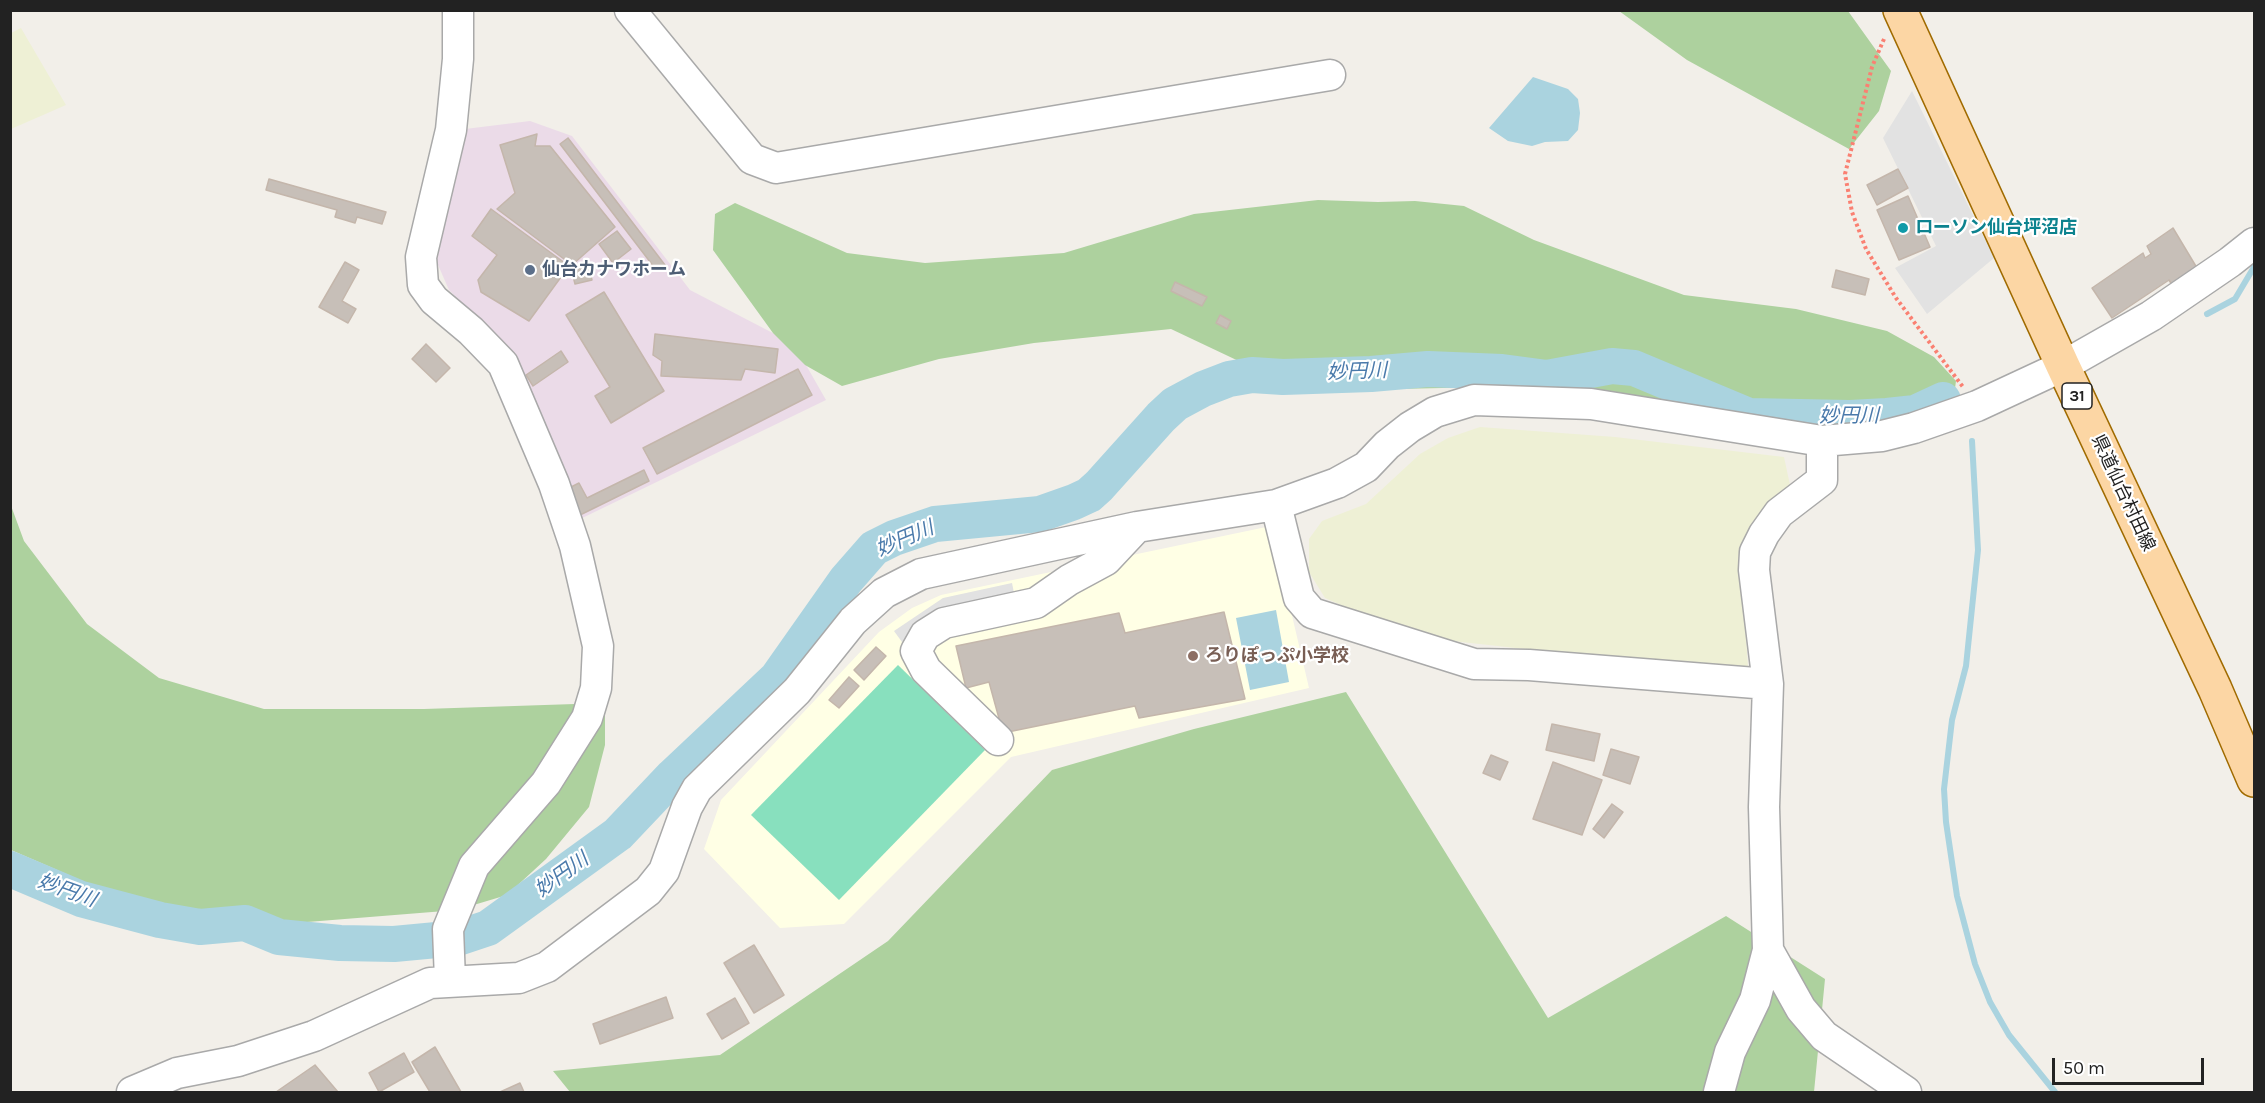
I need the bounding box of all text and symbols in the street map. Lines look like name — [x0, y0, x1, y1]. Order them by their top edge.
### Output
place label: ローソン仙台坪沼店 — [1915, 217, 2077, 239]
marker: ローソン仙台坪沼店 — [1896, 221, 1910, 235]
place label: 仙台カナワホーム — [542, 259, 686, 281]
marker: 仙台カナワホーム — [523, 263, 537, 277]
water label: 妙円川 — [1327, 359, 1387, 385]
road number: 31 — [2062, 383, 2092, 409]
water label: 妙円川 — [1819, 404, 1879, 428]
street label: 県道仙台村田線 — [2087, 431, 2159, 555]
water label: 妙円川 — [873, 516, 937, 562]
place label: ろりぽっぷ小学校 — [1205, 645, 1349, 667]
marker: ろりぽっぷ小学校 — [1186, 649, 1200, 663]
water label: 妙円川 — [531, 848, 593, 902]
water label: 妙円川 — [35, 869, 99, 913]
scale bar — [2055, 1046, 2206, 1084]
text: 50 m — [2063, 1057, 2105, 1079]

